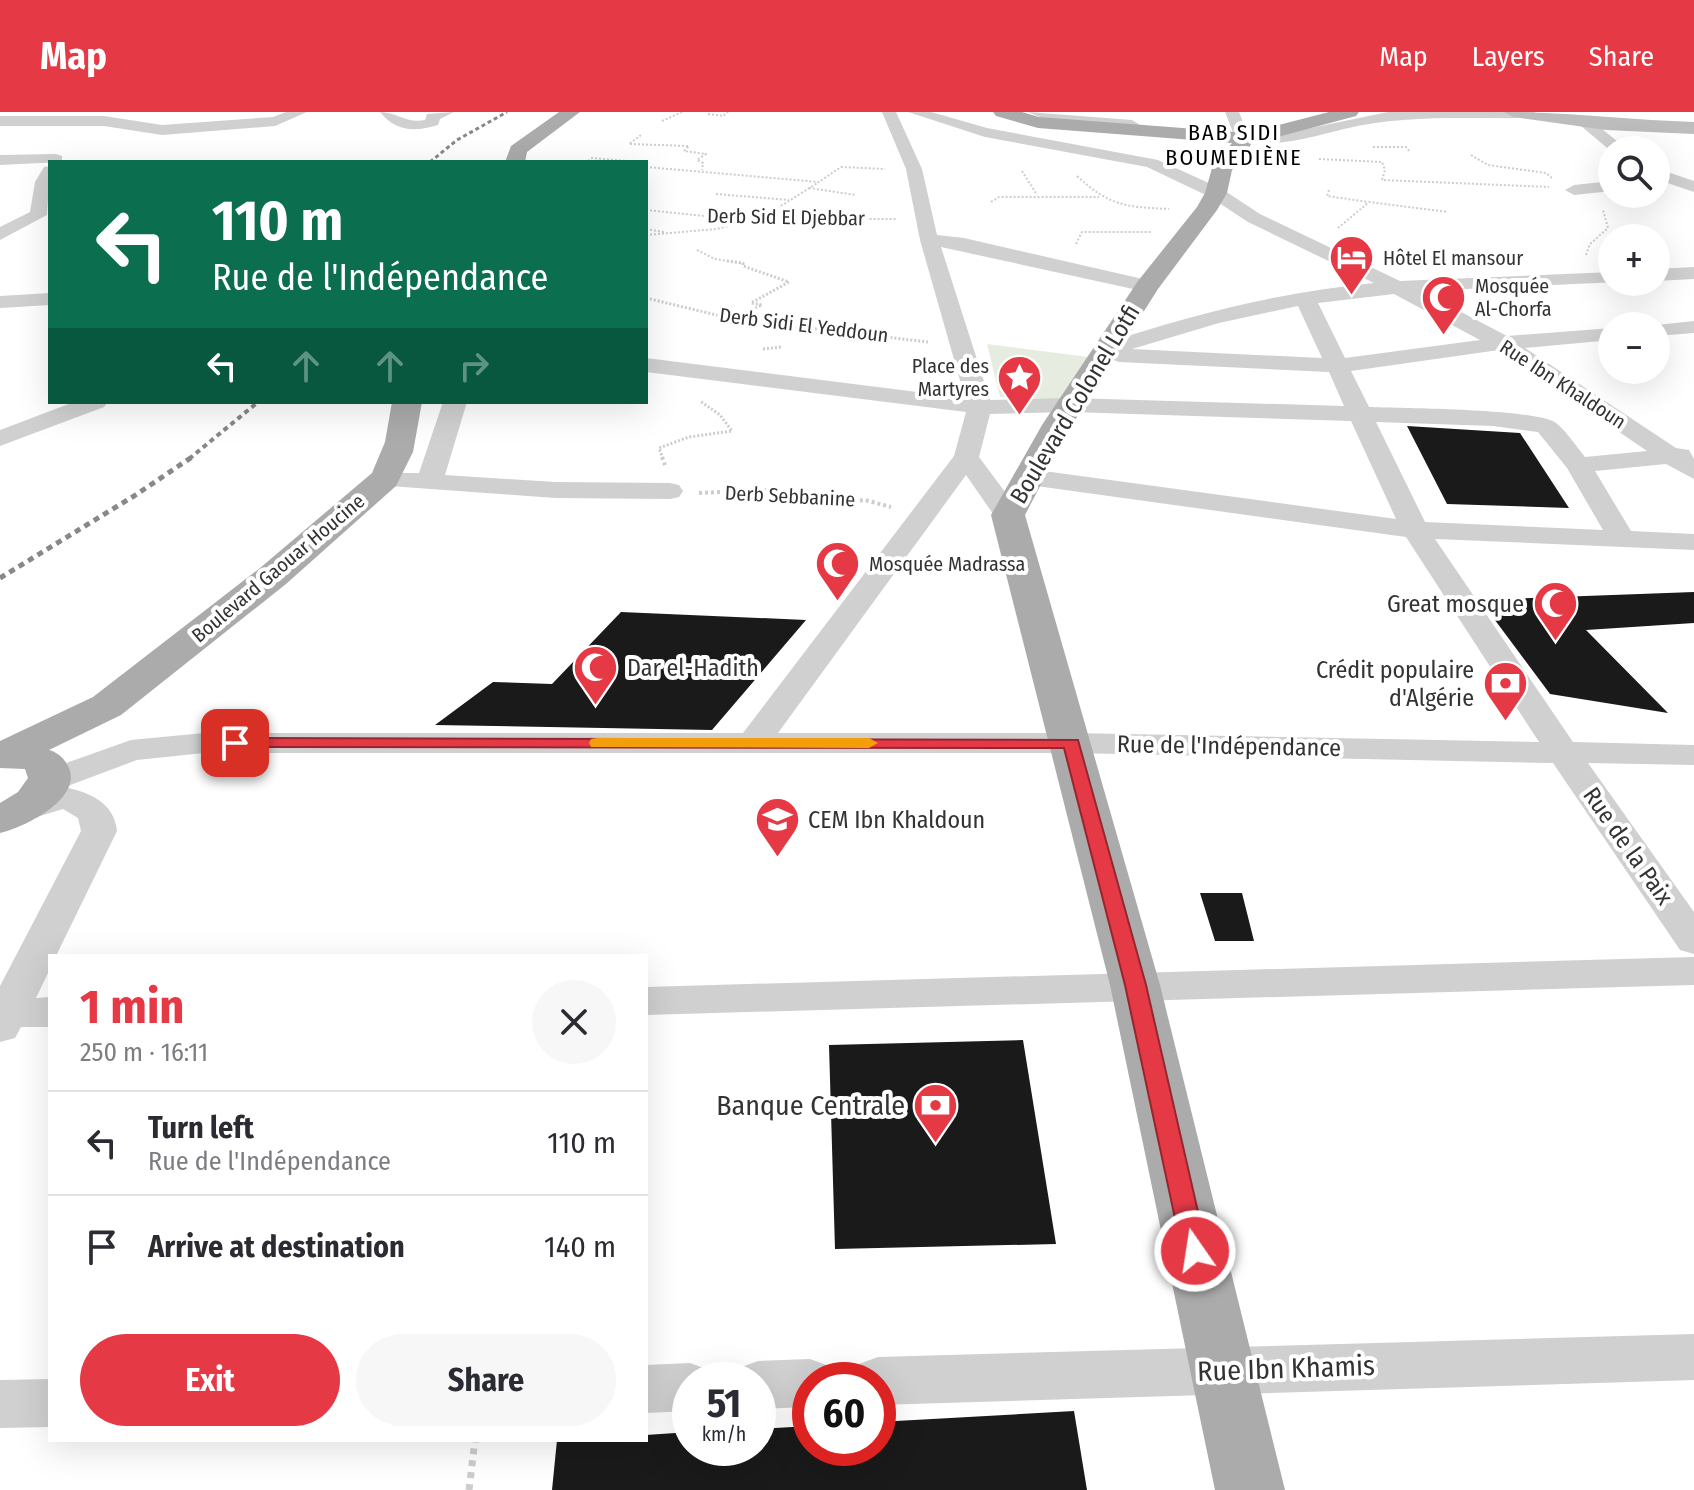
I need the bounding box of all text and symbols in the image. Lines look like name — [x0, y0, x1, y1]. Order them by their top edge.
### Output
text: Map — [40, 33, 107, 79]
text: Map — [1379, 40, 1428, 73]
text: Layers — [1472, 40, 1545, 73]
text: Share — [1589, 40, 1654, 73]
district label: BAB SIDI BOUMEDIÈNE — [1165, 119, 1303, 171]
map controls — [1598, 136, 1670, 384]
button: search — [1598, 136, 1670, 208]
text: 110 m — [212, 188, 343, 255]
icon: left — [80, 192, 184, 296]
street label: Derb Sid El Djebbar — [707, 204, 865, 230]
button: + — [1598, 224, 1670, 296]
hotel icon: Hôtel El mansour — [1328, 234, 1376, 297]
place label: Hôtel El mansour — [1383, 246, 1523, 270]
text: Rue de l'Indépendance — [212, 256, 548, 300]
mosque icon: Mosquée Al-Chorfa — [1420, 274, 1468, 337]
place label: Mosquée Al-Chorfa — [1475, 274, 1551, 321]
street label: Boulevard Colonel Lotfi — [1004, 299, 1146, 509]
street label: Derb Sidi El Yeddoun — [718, 303, 890, 347]
button: − — [1598, 312, 1670, 384]
street label: Rue Ibn Khaldoun — [1496, 334, 1630, 434]
icon: left — [200, 344, 244, 388]
icon: ahead — [284, 344, 328, 388]
icon: ahead — [368, 344, 412, 388]
icon: right — [452, 344, 496, 388]
place icon: Place des Martyres — [996, 353, 1044, 416]
place label: Place des Martyres — [912, 354, 989, 401]
street label: Derb Sebbanine — [724, 481, 856, 511]
street label: Boulevard Gaouar Houcine — [187, 489, 369, 647]
mosque icon: Mosquée Madrassa — [814, 540, 862, 603]
place label: Mosquée Madrassa — [869, 552, 1025, 576]
mosque icon: Great mosque — [1531, 580, 1579, 643]
place label: Great mosque — [1387, 590, 1524, 618]
mosque icon: Dar el-Hadith — [572, 644, 620, 707]
place label: Dar el-Hadith — [627, 654, 759, 682]
place label: Crédit populaire d'Algérie — [1316, 656, 1474, 712]
bank icon: Crédit populaire d'Algérie — [1481, 660, 1529, 723]
pin — [201, 709, 269, 777]
icon: arrive — [213, 721, 257, 765]
street label: Rue de l'Indépendance — [1117, 730, 1341, 762]
street label: Rue de la Paix — [1577, 782, 1679, 910]
school or university icon: CEM Ibn Khaldoun — [753, 796, 801, 859]
place label: CEM Ibn Khaldoun — [808, 806, 985, 834]
text: 1 min — [80, 978, 185, 1036]
button: close — [532, 980, 616, 1064]
text: 250 m · 16:11 — [80, 1037, 208, 1068]
bank icon: Banque Centrale — [912, 1081, 960, 1144]
place label: Banque Centrale — [716, 1089, 905, 1122]
text: Turn left — [148, 1110, 254, 1146]
icon: left — [80, 1121, 124, 1165]
text: 110 m — [547, 1125, 616, 1161]
text: Rue de l'Indépendance — [148, 1146, 391, 1177]
position arrow — [1153, 1209, 1237, 1293]
icon: arrive — [80, 1225, 124, 1269]
text: Arrive at destination — [148, 1229, 405, 1265]
text: 140 m — [544, 1229, 616, 1265]
button: Exit — [80, 1334, 340, 1426]
button: Share — [356, 1334, 616, 1426]
street label: Rue Ibn Khamis — [1197, 1349, 1375, 1388]
speed limit sign: 60 — [792, 1362, 896, 1466]
text: 51 — [707, 1380, 741, 1428]
text: km/h — [702, 1422, 746, 1446]

